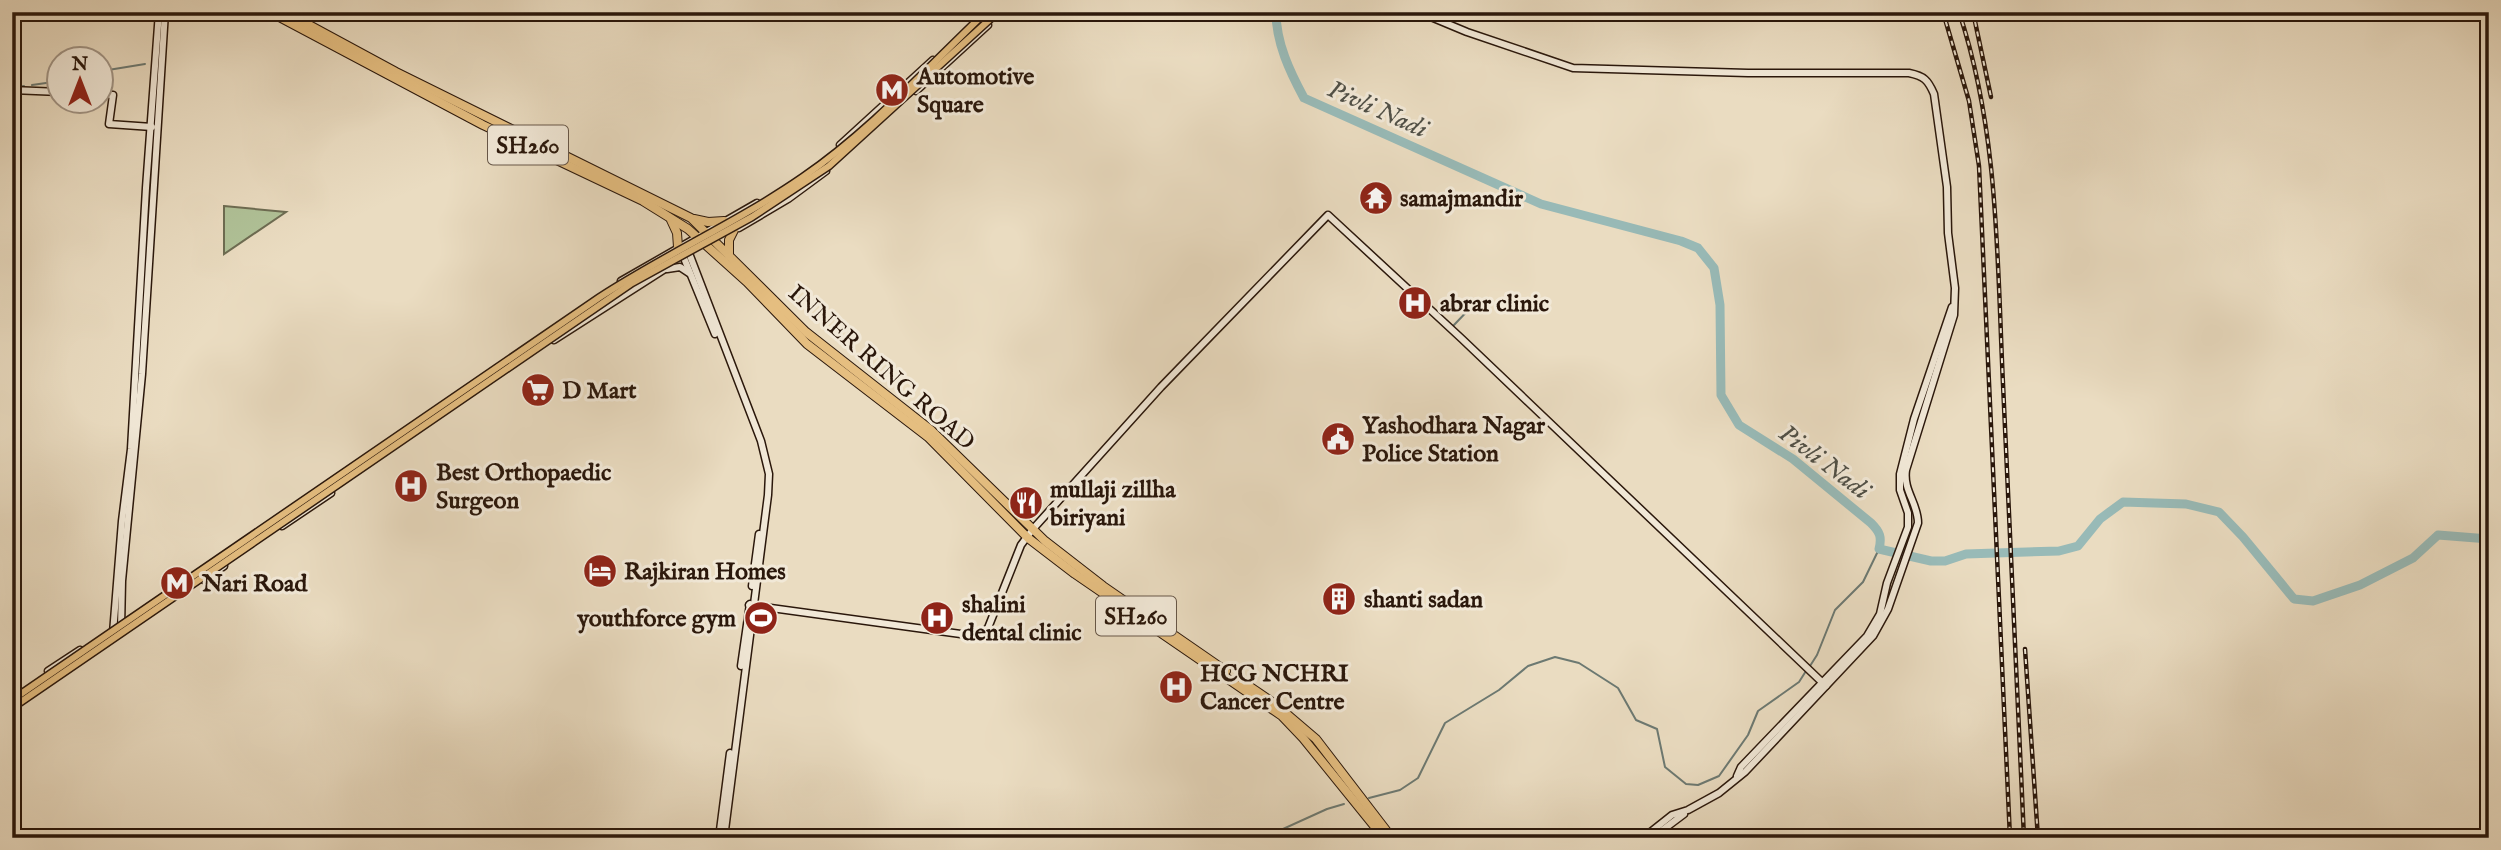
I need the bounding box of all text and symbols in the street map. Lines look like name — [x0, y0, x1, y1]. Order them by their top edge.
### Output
north arrow — [46, 46, 116, 116]
text: N — [71, 53, 89, 77]
place label: Automotive Square — [916, 62, 1034, 121]
metro station icon: Automotive Square — [873, 71, 911, 109]
water label: Pivli Nadi — [1322, 73, 1434, 147]
road number: SH260 — [488, 126, 568, 164]
temple icon: samajmandir — [1357, 179, 1395, 217]
place label: samajmandir — [1400, 184, 1523, 215]
street label: INNER RING ROAD — [781, 278, 981, 458]
hospital icon: abrar clinic — [1396, 284, 1434, 322]
place label: abrar clinic — [1440, 289, 1549, 320]
supermarket icon: D Mart — [519, 371, 557, 409]
place label: D Mart — [562, 376, 637, 407]
place label: Yashodhara Nagar Police Station — [1362, 411, 1545, 470]
water label: Pivli Nadi — [1772, 417, 1878, 508]
public building icon: Yashodhara Nagar Police Station — [1319, 420, 1357, 458]
place label: Best Orthopaedic Surgeon — [436, 458, 611, 517]
hospital icon: Best Orthopaedic Surgeon — [392, 467, 430, 505]
place label: mullaji zillha biriyani — [1049, 475, 1176, 534]
restaurant icon: mullaji zillha biriyani — [1007, 484, 1045, 522]
hotel icon: Rajkiran Homes — [581, 552, 619, 590]
place label: Rajkiran Homes — [624, 557, 786, 588]
metro station icon: Nari Road — [158, 564, 196, 602]
place label: Nari Road — [201, 569, 308, 600]
building icon: shanti sadan — [1320, 580, 1358, 618]
place label: shanti sadan — [1364, 585, 1483, 616]
place label: shalini dental clinic — [962, 590, 1082, 649]
road number: SH260 — [1096, 596, 1176, 636]
sports icon: youthforce gym — [742, 599, 780, 637]
hospital icon: shalini dental clinic — [918, 599, 956, 637]
place label: youthforce gym — [576, 604, 736, 635]
place label: HCG NCHRI Cancer Centre — [1200, 659, 1349, 718]
hospital icon: HCG NCHRI Cancer Centre — [1157, 668, 1195, 706]

